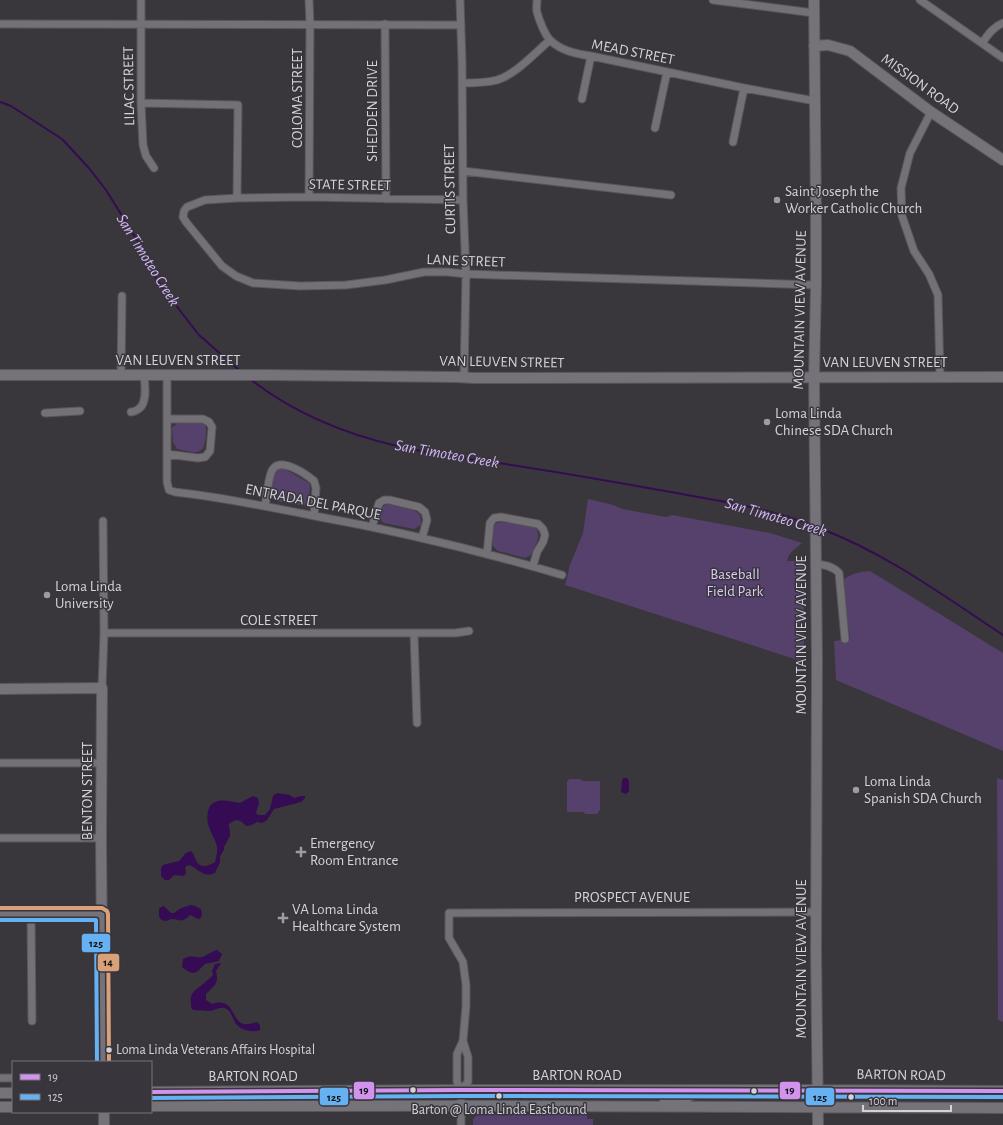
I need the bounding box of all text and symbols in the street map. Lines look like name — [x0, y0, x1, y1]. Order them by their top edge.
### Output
street label: MEAD STREET — [590, 37, 676, 68]
street label: LILAC STREET — [121, 45, 137, 126]
street label: COLOMA STREET — [290, 47, 305, 148]
street label: MISSION ROAD — [878, 51, 962, 117]
street label: SHEDDEN DRIVE — [365, 60, 380, 162]
street label: CURTIS STREET — [442, 143, 458, 234]
street label: STATE STREET — [309, 177, 392, 193]
place label: Saint Joseph the Worker Catholic Church — [785, 184, 922, 216]
marker: Saint Joseph the Worker Catholic Church — [772, 195, 782, 205]
water label: San Timoteo Creek — [113, 211, 183, 309]
street label: MOUNTAIN VIEW AVENUE — [791, 230, 809, 390]
street label: LANE STREET — [426, 252, 506, 270]
street label: VAN LEUVEN STREET — [115, 353, 241, 368]
street label: VAN LEUVEN STREET — [439, 353, 565, 371]
street label: VAN LEUVEN STREET — [822, 355, 948, 370]
place label: Loma Linda Chinese SDA Church — [775, 406, 893, 438]
marker: Loma Linda Chinese SDA Church — [762, 417, 772, 427]
water label: San Timoteo Creek — [394, 437, 500, 471]
street label: ENTRADA DEL PARQUE — [244, 481, 382, 523]
water label: San Timoteo Creek — [723, 495, 829, 539]
street label: MOUNTAIN VIEW AVENUE — [794, 555, 809, 715]
park label: Baseball Field Park — [707, 567, 764, 599]
place label: Loma Linda University — [55, 579, 122, 611]
marker: Loma Linda University — [42, 590, 52, 600]
street label: COLE STREET — [240, 613, 318, 628]
street label: BENTON STREET — [80, 741, 95, 840]
place label: Loma Linda Spanish SDA Church — [864, 774, 982, 806]
marker: Loma Linda Spanish SDA Church — [851, 785, 861, 795]
place label: Emergency Room Entrance — [310, 836, 398, 868]
marker: Emergency Room Entrance — [295, 846, 307, 858]
street label: MOUNTAIN VIEW AVENUE — [794, 879, 809, 1039]
street label: PROSPECT AVENUE — [574, 890, 690, 905]
place label: VA Loma Linda Healthcare System — [292, 902, 401, 934]
marker: VA Loma Linda Healthcare System — [277, 912, 289, 924]
line badge: 125 — [81, 933, 111, 953]
text: 125 — [89, 938, 103, 949]
line badge: 14 — [97, 953, 120, 972]
text: 14 — [103, 957, 113, 968]
place label: Loma Linda Veterans Affairs Hospital — [116, 1043, 315, 1057]
marker: Loma Linda Veterans Affairs Hospital — [104, 1045, 114, 1055]
legend — [12, 1061, 152, 1113]
street label: BARTON ROAD — [856, 1067, 946, 1083]
street label: BARTON ROAD — [532, 1068, 622, 1083]
street label: BARTON ROAD — [208, 1069, 298, 1084]
text: 19 — [48, 1071, 58, 1083]
line badge: 19 — [353, 1081, 375, 1100]
line badge: 19 — [779, 1081, 801, 1100]
text: 19 — [359, 1085, 369, 1096]
unlabelled marker — [408, 1085, 418, 1095]
text: 19 — [785, 1085, 795, 1096]
unlabelled marker — [749, 1086, 759, 1096]
line badge: 125 — [319, 1087, 349, 1106]
line badge: 125 — [805, 1087, 835, 1106]
scale bar — [863, 1087, 951, 1113]
text: 125 — [48, 1091, 63, 1103]
marker: Barton @ Loma Linda Eastbound — [494, 1091, 504, 1101]
text: 125 — [327, 1092, 341, 1103]
text: 125 — [813, 1092, 827, 1103]
unlabelled marker — [846, 1092, 856, 1102]
text: 100 m — [869, 1095, 897, 1107]
place label: Barton @ Loma Linda Eastbound — [411, 1103, 587, 1117]

